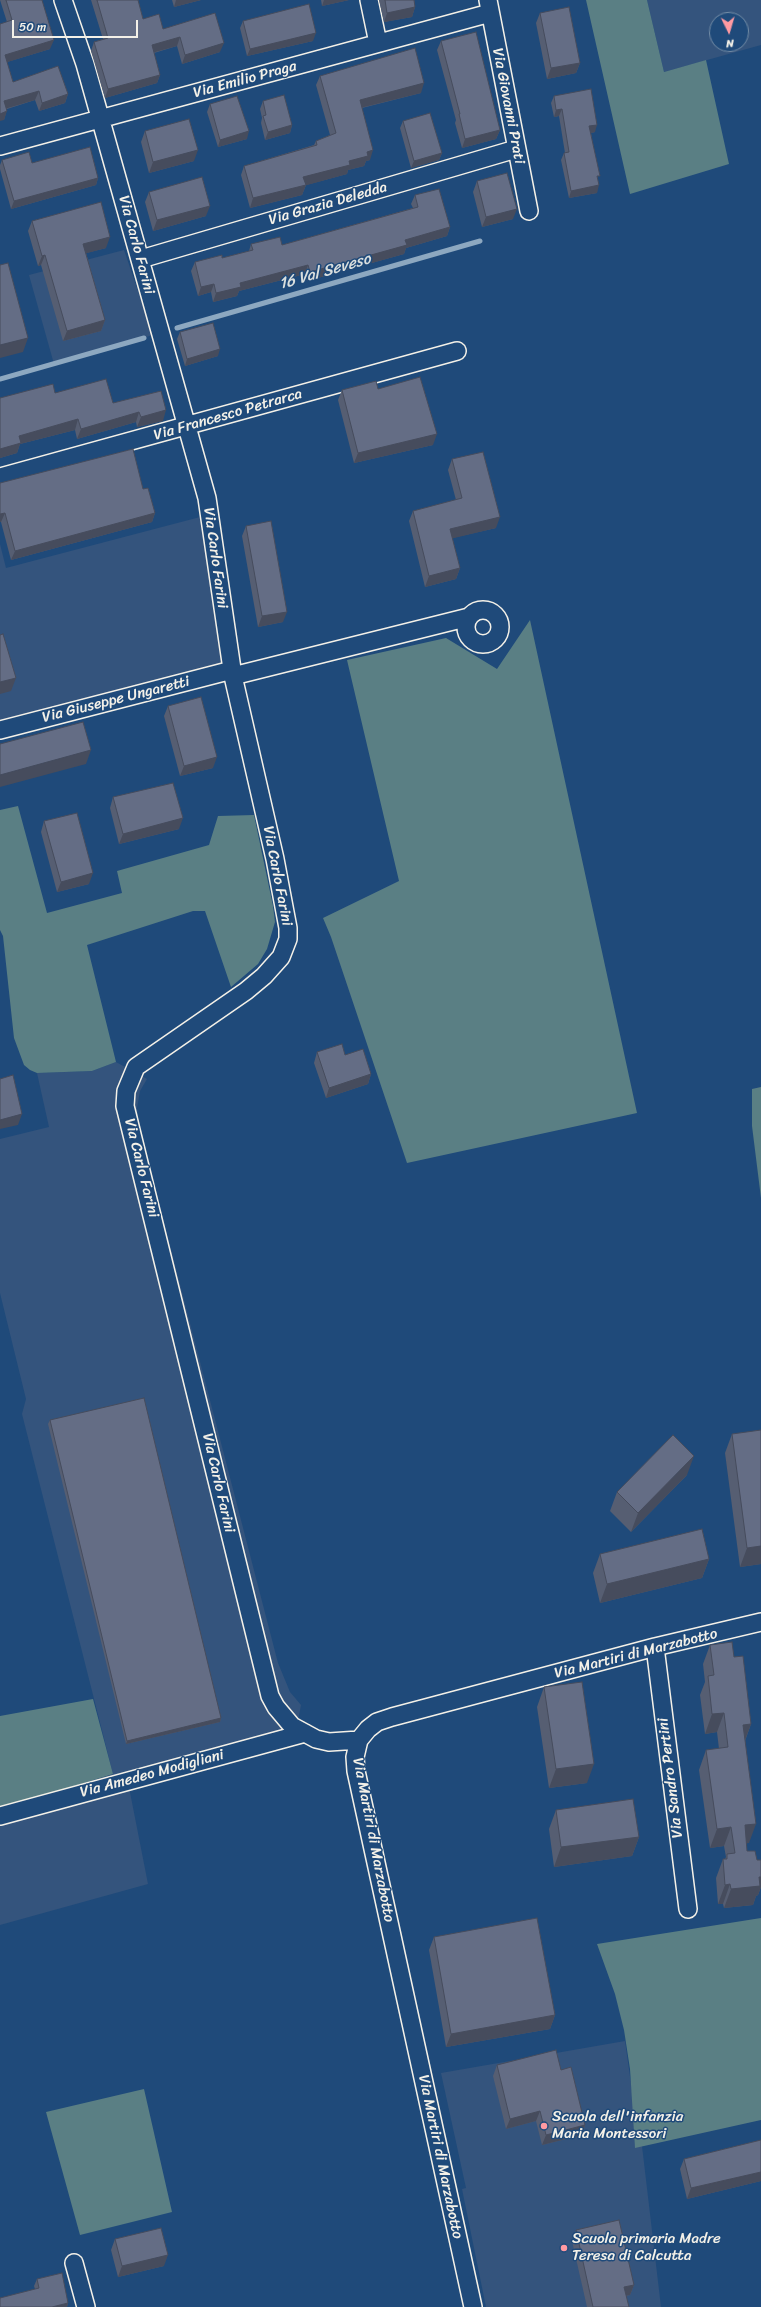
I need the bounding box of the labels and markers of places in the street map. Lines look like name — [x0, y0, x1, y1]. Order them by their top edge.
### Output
place label: Scuola dell'infanzia Maria Montessori — [552, 2108, 683, 2143]
marker: Scuola dell'infanzia Maria Montessori — [539, 2121, 549, 2131]
place label: Scuola primaria Madre Teresa di Calcutta — [572, 2230, 721, 2265]
marker: Scuola primaria Madre Teresa di Calcutta — [559, 2243, 569, 2253]

